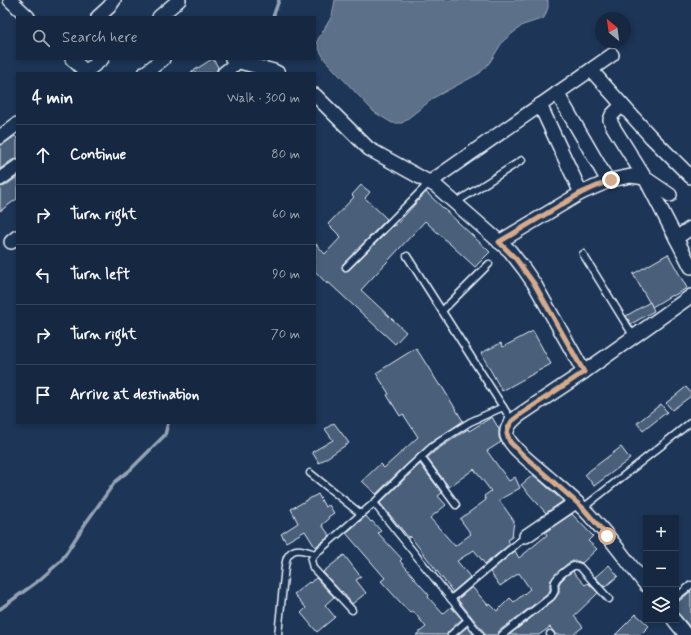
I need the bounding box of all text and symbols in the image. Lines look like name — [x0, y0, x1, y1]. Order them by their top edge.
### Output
north arrow — [595, 12, 631, 48]
search box — [16, 16, 316, 60]
icon: search — [30, 27, 52, 49]
text: Search here — [62, 28, 138, 48]
text: 4 min — [32, 87, 73, 109]
text: Walk · 300 m — [227, 90, 300, 107]
icon: ahead — [32, 144, 54, 166]
text: Continue — [70, 145, 126, 165]
text: 80 m — [271, 146, 300, 163]
route end — [602, 171, 620, 189]
icon: right — [32, 204, 54, 226]
text: Turn right — [70, 205, 137, 225]
text: 60 m — [272, 206, 300, 223]
icon: left — [32, 264, 54, 286]
text: Turn left — [70, 265, 130, 285]
text: 90 m — [272, 266, 300, 283]
icon: right — [32, 324, 54, 346]
text: Turn right — [70, 325, 137, 345]
text: 70 m — [271, 326, 300, 343]
icon: arrive — [32, 384, 54, 406]
text: Arrive at destination — [70, 385, 199, 405]
map controls — [643, 515, 679, 623]
button: + — [643, 515, 679, 551]
route start — [598, 527, 616, 545]
button: − — [643, 551, 679, 587]
button: layers — [643, 587, 679, 623]

